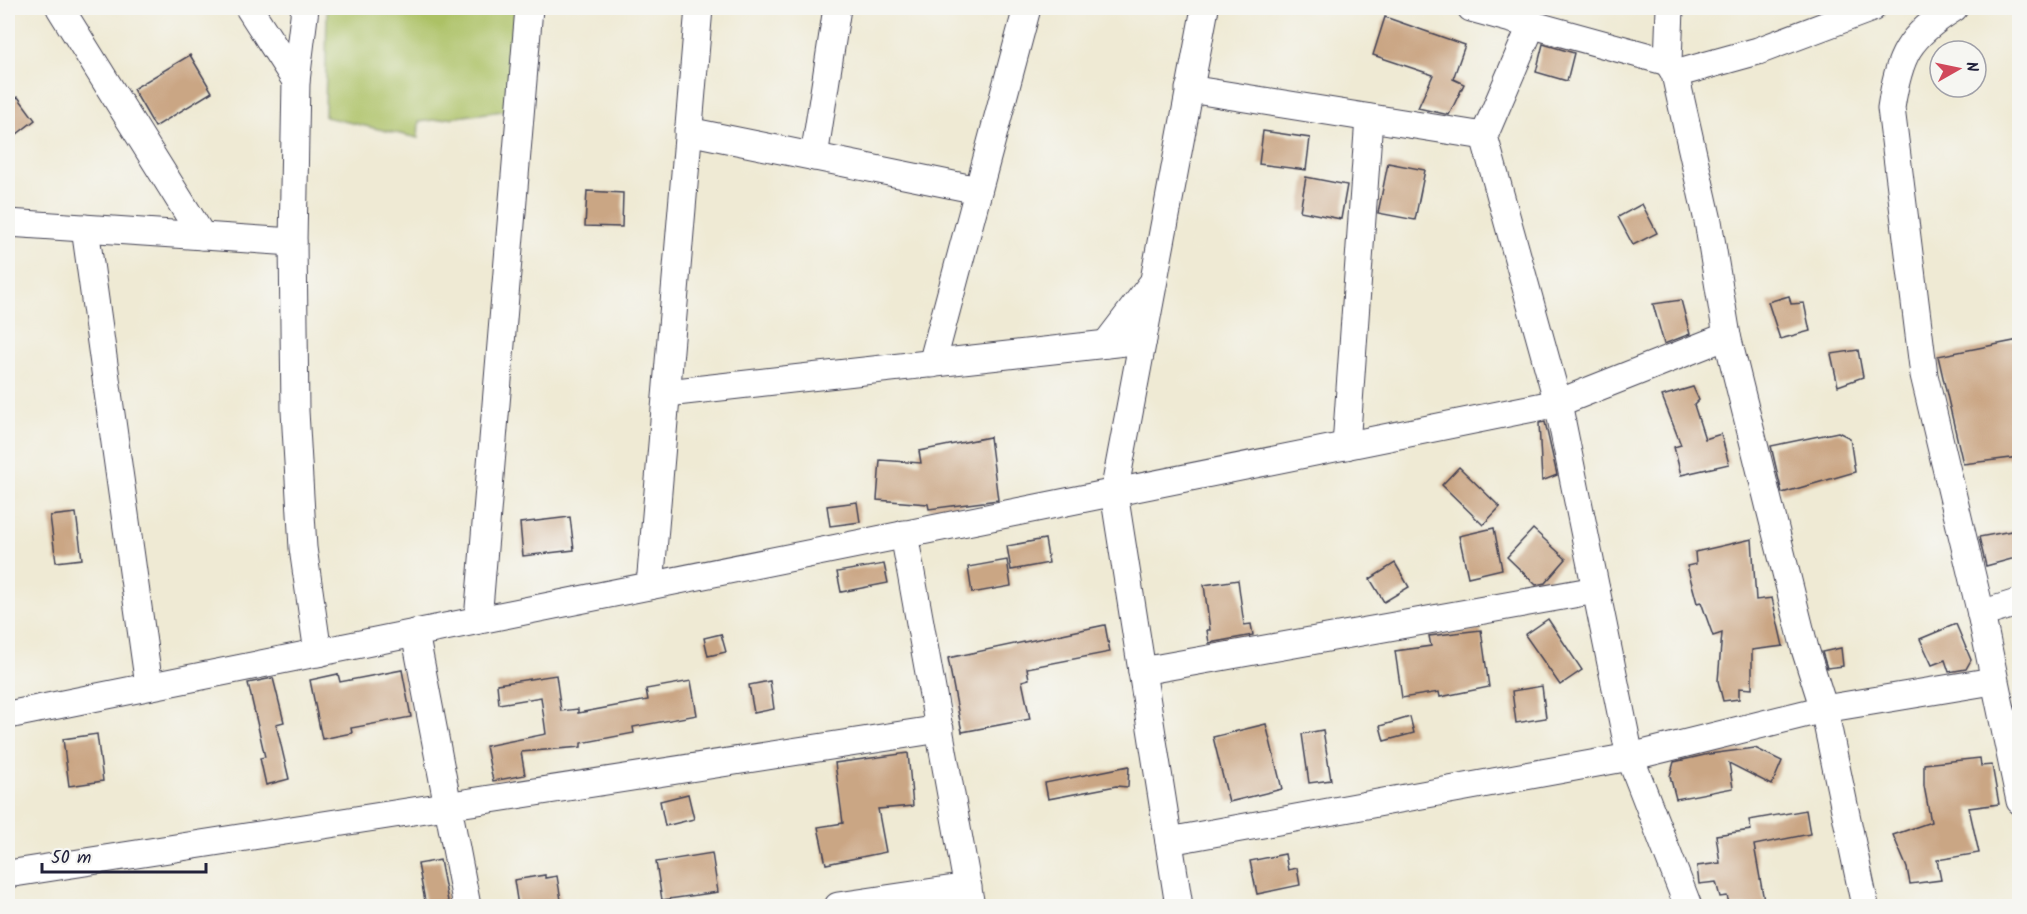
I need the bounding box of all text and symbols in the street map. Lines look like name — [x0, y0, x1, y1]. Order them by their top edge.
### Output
north arrow — [1928, 39, 1988, 99]
text: N — [1958, 60, 1984, 74]
scale bar — [42, 836, 206, 874]
text: 50 m — [51, 844, 91, 873]

